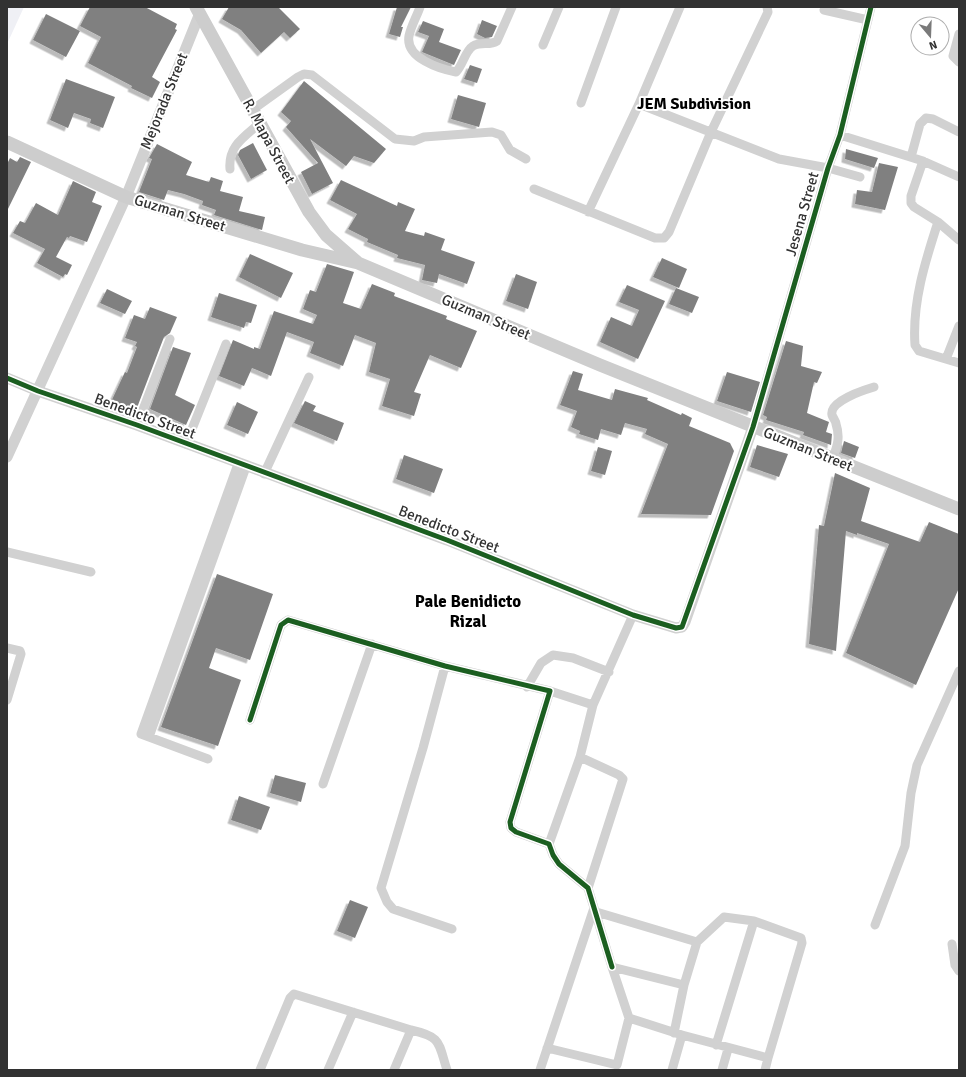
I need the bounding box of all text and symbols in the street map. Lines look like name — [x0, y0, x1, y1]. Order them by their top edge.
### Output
north arrow — [910, 16, 950, 56]
text: N — [927, 38, 939, 52]
street label: Mejorada Street — [136, 50, 192, 152]
district label: JEM Subdivision — [637, 94, 751, 114]
street label: R. Mapa Street — [239, 95, 299, 187]
street label: Jesena Street — [781, 170, 823, 258]
street label: Guzman Street — [132, 191, 228, 235]
street label: Guzman Street — [439, 290, 533, 344]
street label: Benedicto Street — [92, 389, 198, 443]
street label: Guzman Street — [761, 423, 855, 475]
street label: Benedicto Street — [396, 501, 502, 557]
district label: Pale Benidicto Rizal — [415, 591, 521, 632]

